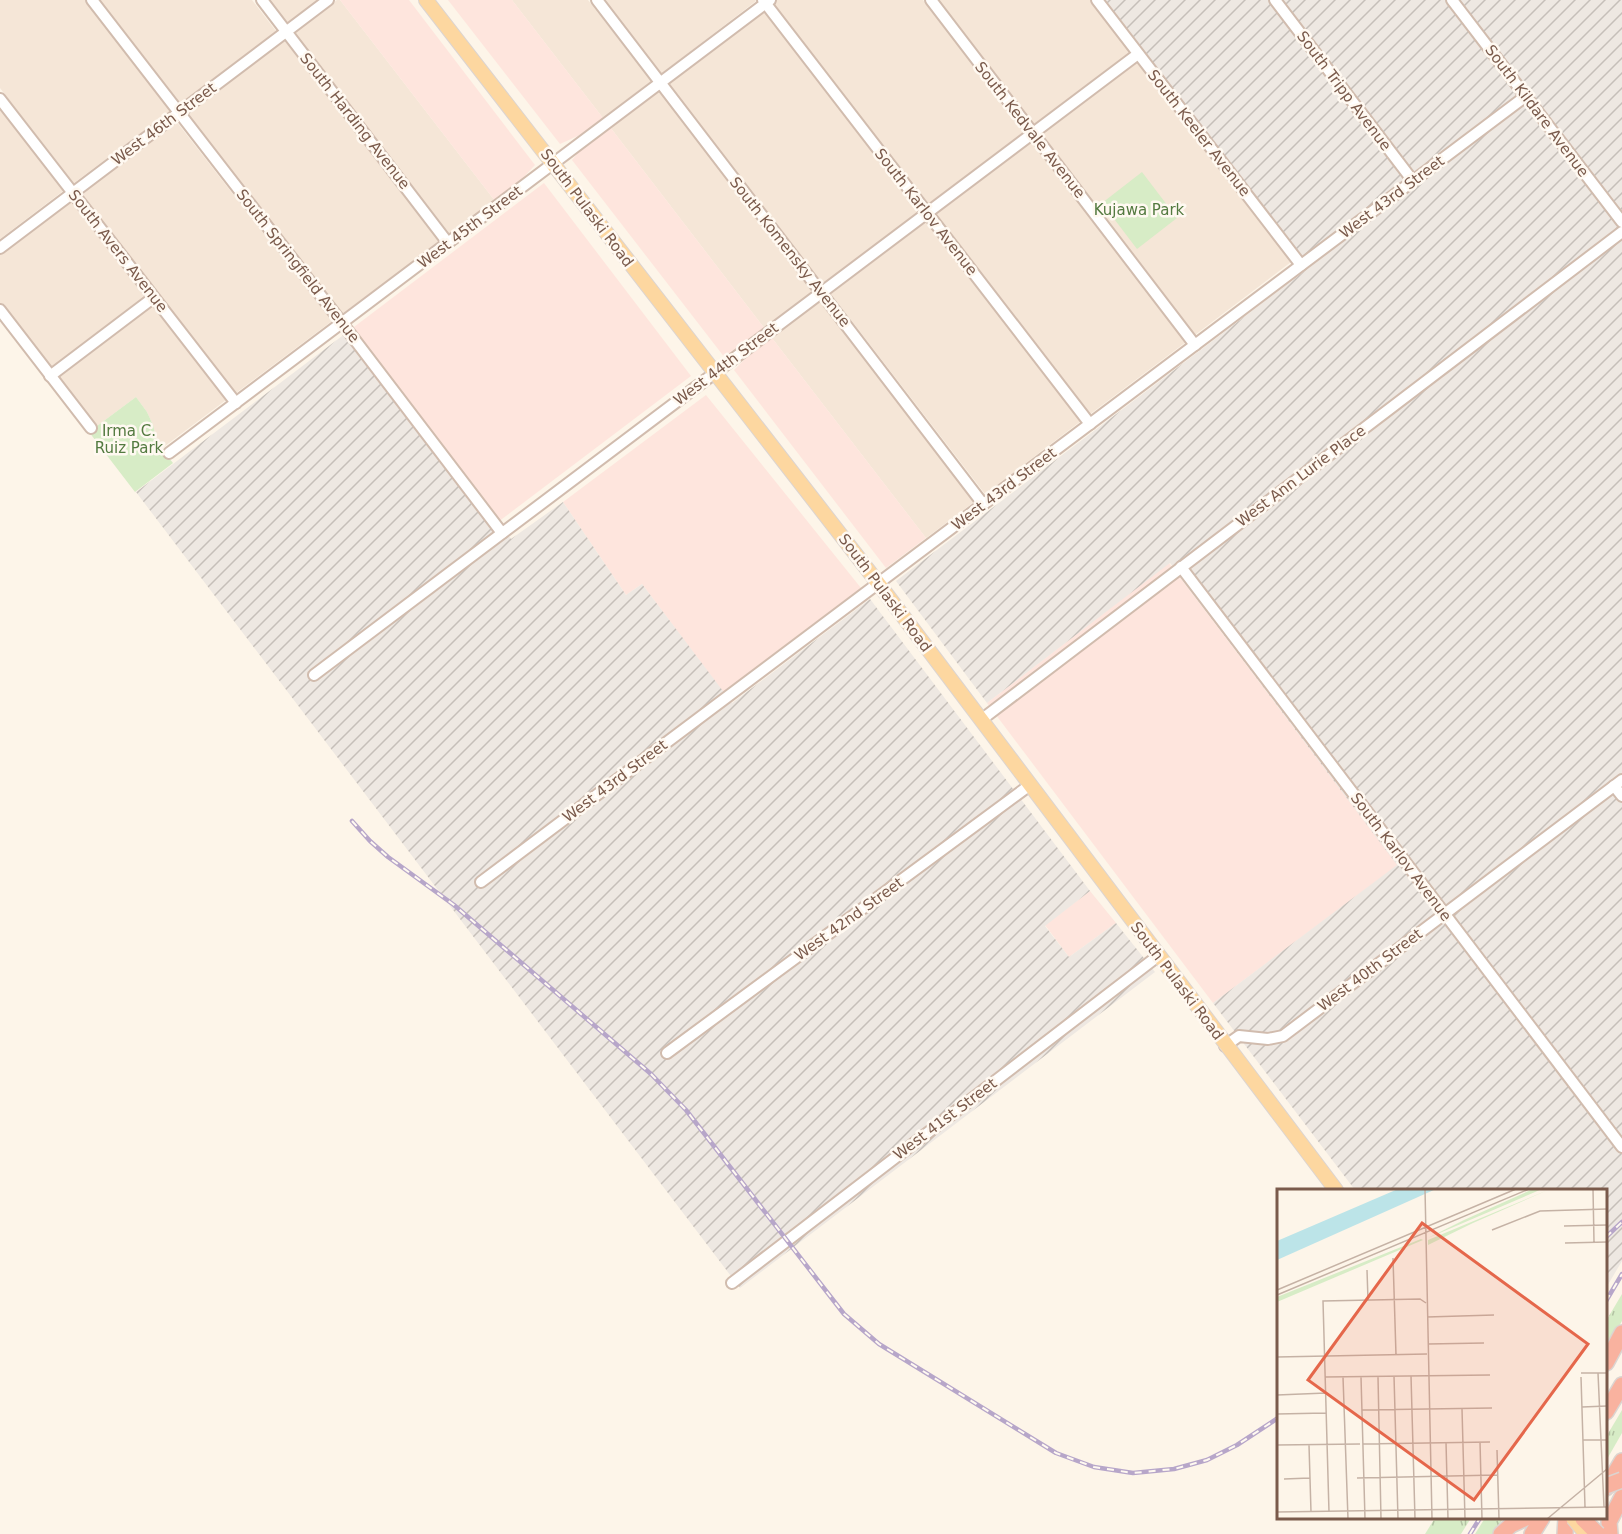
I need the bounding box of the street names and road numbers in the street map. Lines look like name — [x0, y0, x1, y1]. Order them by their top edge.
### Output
street label: South Tripp Avenue — [1293, 28, 1395, 154]
street label: South Kildare Avenue — [1481, 41, 1593, 181]
street label: South Harding Avenue — [296, 49, 414, 193]
street label: South Kedvale Avenue — [971, 58, 1089, 202]
street label: South Keeler Avenue — [1144, 66, 1254, 200]
street label: West 46th Street — [108, 79, 220, 169]
street label: South Pulaski Road — [537, 145, 637, 271]
street label: South Karlov Avenue — [871, 145, 981, 279]
street label: West 43rd Street — [1336, 152, 1448, 242]
street label: South Komensky Avenue — [726, 173, 854, 331]
street label: West 45th Street — [414, 182, 526, 272]
street label: South Avers Avenue — [65, 186, 171, 316]
street label: South Springfield Avenue — [233, 186, 363, 346]
street label: West 44th Street — [670, 319, 782, 409]
street label: West Ann Lurie Place — [1233, 421, 1369, 531]
street label: West 43rd Street — [948, 444, 1060, 534]
street label: South Pulaski Road — [835, 530, 935, 656]
street label: West 43rd Street — [559, 736, 671, 826]
street label: South Karlov Avenue — [1347, 789, 1455, 925]
street label: West 42nd Street — [791, 873, 907, 965]
street label: South Pulaski Road — [1127, 918, 1227, 1044]
street label: West 40th Street — [1314, 925, 1426, 1015]
street label: West 41st Street — [890, 1074, 1000, 1164]

